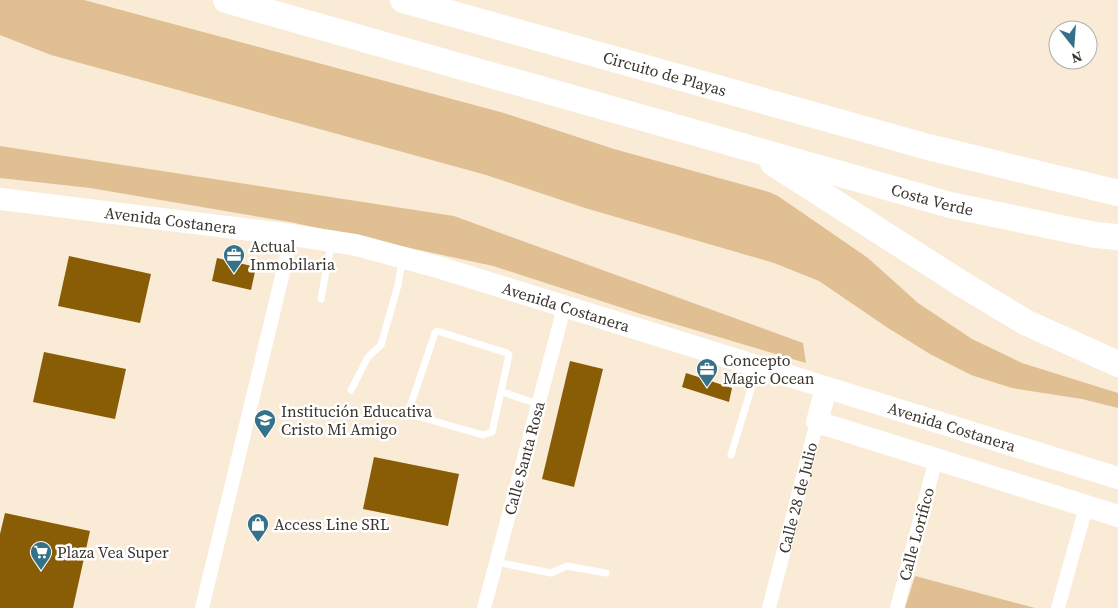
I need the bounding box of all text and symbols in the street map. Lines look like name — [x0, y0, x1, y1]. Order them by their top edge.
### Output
north arrow — [1048, 20, 1098, 70]
street label: Circuito de Playas — [601, 46, 729, 101]
text: N — [1069, 46, 1085, 68]
street label: Costa Verde — [889, 178, 975, 221]
street label: Avenida Costanera — [104, 201, 239, 239]
place label: Actual Inmobilaria — [250, 235, 336, 275]
office icon: Actual Inmobilaria — [222, 243, 246, 274]
street label: Avenida Costanera — [499, 277, 633, 337]
place label: Concepto Magic Ocean — [723, 349, 815, 389]
office icon: Concepto Magic Ocean — [695, 357, 719, 388]
street label: Avenida Costanera — [885, 396, 1019, 457]
street label: Calle Santa Rosa — [498, 398, 550, 517]
place label: Institución Educativa Cristo Mi Amigo — [281, 400, 433, 440]
school or university icon: Institución Educativa Cristo Mi Amigo — [253, 408, 277, 439]
street label: Calle 28 de Julio — [773, 440, 822, 555]
street label: Calle Lorifico — [893, 485, 939, 583]
shop icon: Access Line SRL — [246, 512, 270, 543]
place label: Access Line SRL — [274, 513, 390, 535]
supermarket icon: Plaza Vea Super — [29, 540, 53, 571]
place label: Plaza Vea Super — [57, 541, 169, 563]

